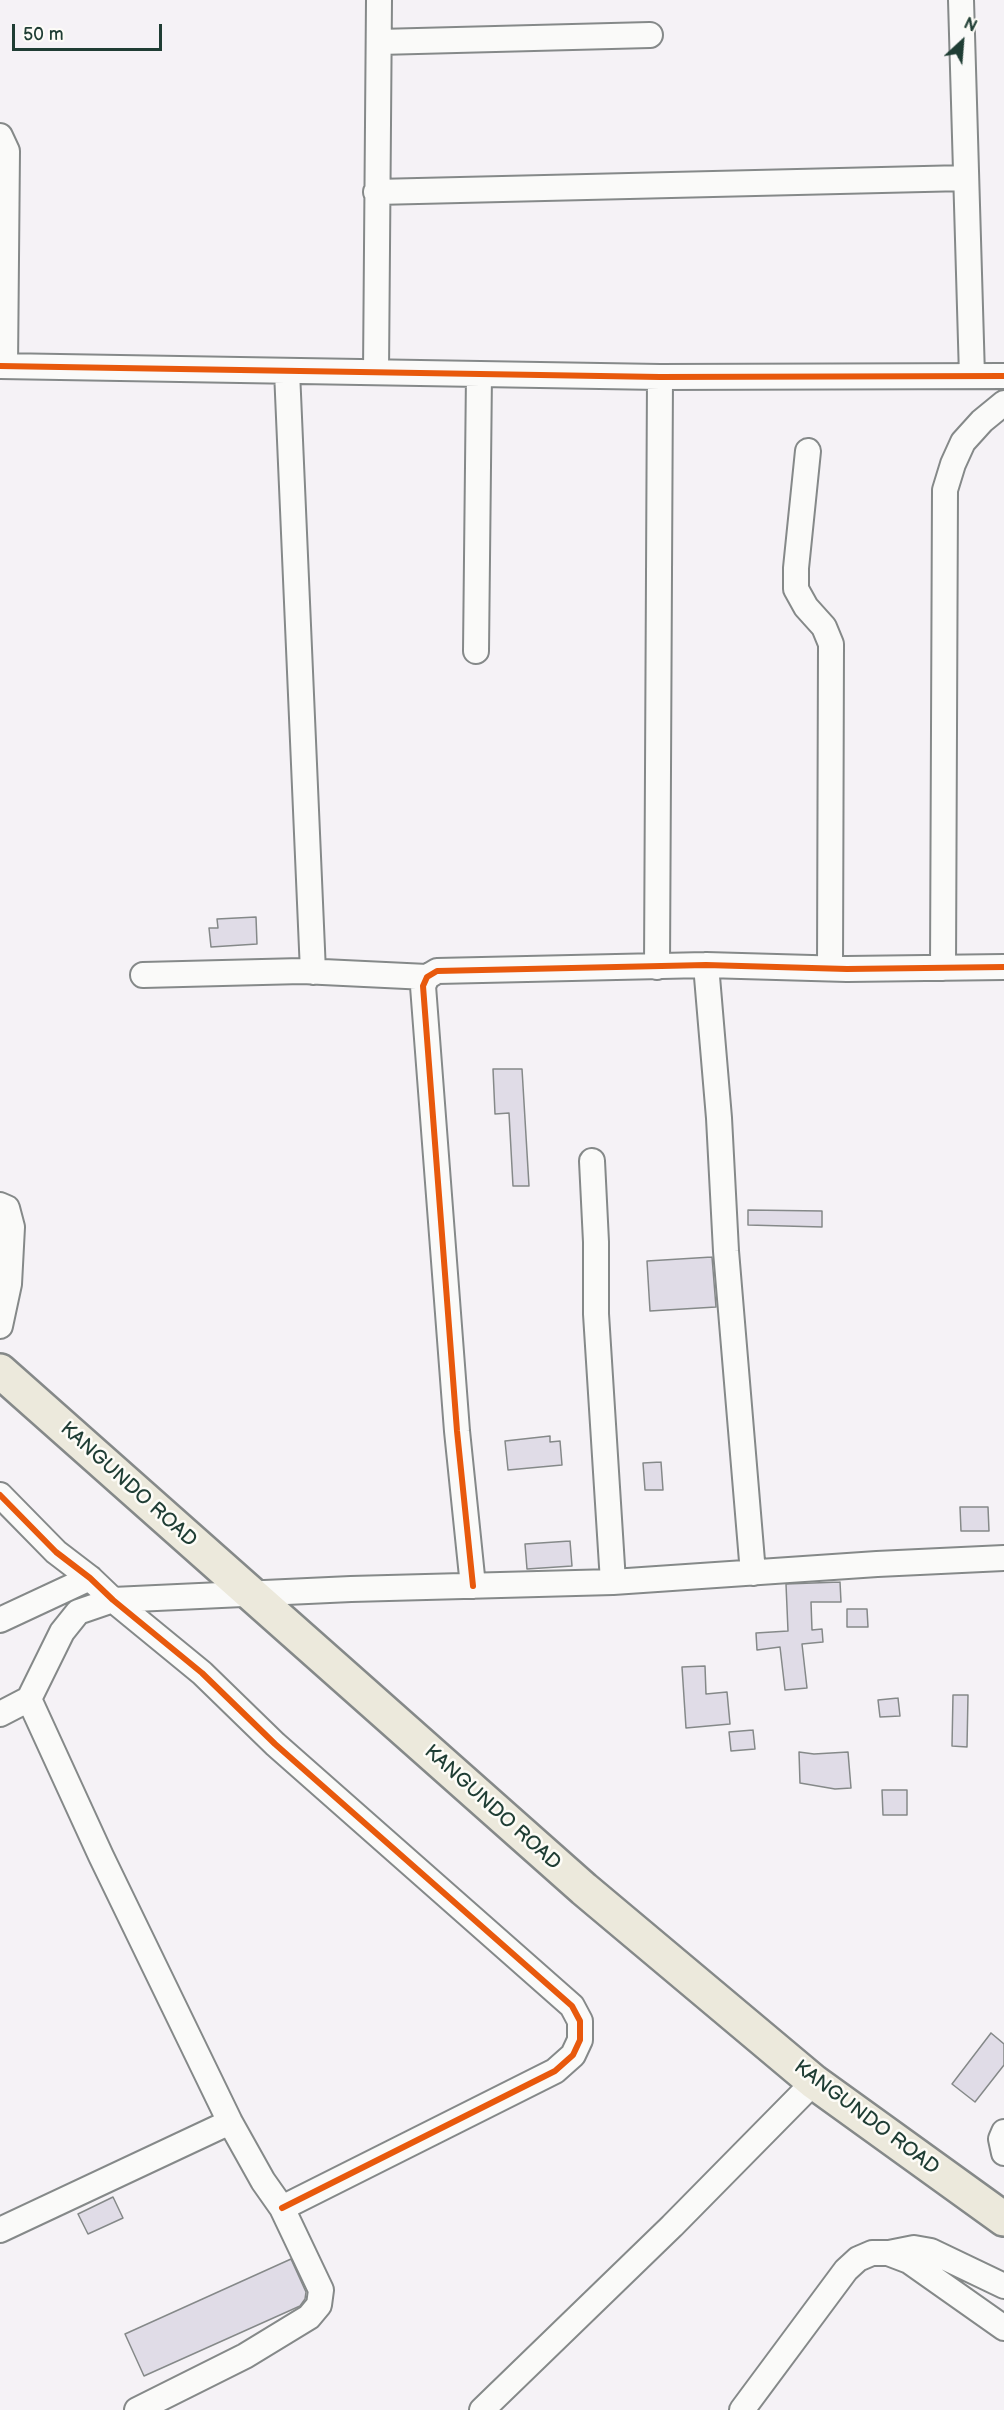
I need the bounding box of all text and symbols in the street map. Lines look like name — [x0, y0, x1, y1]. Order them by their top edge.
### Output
scale bar — [15, 12, 165, 50]
north arrow — [932, 12, 992, 72]
text: N — [961, 14, 980, 37]
text: 50 m — [23, 24, 64, 45]
street label: KANGUNDO ROAD — [55, 1417, 201, 1553]
street label: KANGUNDO ROAD — [419, 1740, 565, 1876]
street label: KANGUNDO ROAD — [789, 2056, 943, 2180]

